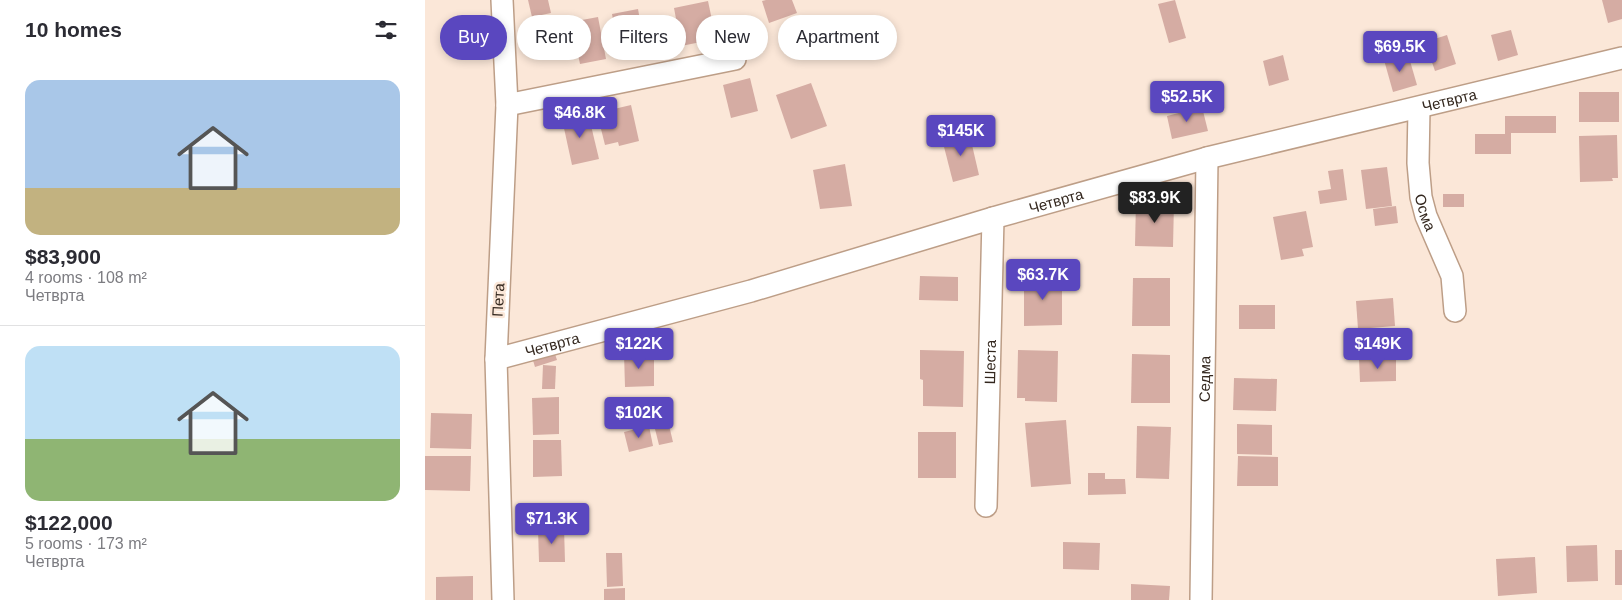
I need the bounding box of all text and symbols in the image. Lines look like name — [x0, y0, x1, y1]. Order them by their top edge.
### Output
chip: Buy — [440, 15, 507, 60]
chip: Rent — [517, 15, 591, 60]
chip: Filters — [601, 15, 686, 60]
chip: New — [696, 15, 768, 60]
chip: Apartment — [778, 15, 897, 60]
icon: filters — [372, 16, 400, 44]
text: 10 homes — [25, 18, 122, 41]
pin: $69.5K — [1359, 30, 1441, 73]
text: $69.5K — [1374, 38, 1426, 55]
pin: $52.5K — [1146, 80, 1228, 123]
street label: Четврта — [1420, 85, 1479, 114]
text: $52.5K — [1161, 88, 1213, 105]
pin: $46.8K — [539, 96, 621, 139]
text: $46.8K — [554, 104, 606, 121]
icon: home — [168, 113, 258, 203]
pin: $145K — [926, 114, 996, 157]
text: $145K — [937, 122, 985, 139]
pin: $83.9K — [1114, 182, 1196, 224]
street label: Четврта — [1027, 184, 1086, 216]
text: $83.9K — [1129, 189, 1181, 206]
street label: Осма — [1412, 192, 1440, 234]
text: $83,900 — [25, 245, 101, 268]
pin: $63.7K — [1002, 258, 1084, 301]
text: $63.7K — [1017, 266, 1069, 283]
text: 4 rooms · 108 m² — [25, 269, 147, 286]
street label: Пета — [489, 282, 507, 317]
text: Четврта — [25, 287, 84, 304]
street label: Четврта — [523, 328, 582, 359]
pin: $122K — [604, 328, 674, 370]
pin: $149K — [1343, 328, 1413, 370]
text: $122K — [615, 335, 663, 352]
text: $149K — [1354, 335, 1402, 352]
street label: Шеста — [980, 339, 999, 385]
street label: Седма — [1195, 355, 1213, 402]
icon: home — [168, 378, 258, 468]
pin: $102K — [604, 396, 674, 439]
text: $102K — [615, 404, 663, 421]
pin: $71.3K — [511, 502, 593, 545]
text: $71.3K — [526, 510, 578, 527]
text: $122,000 — [25, 511, 113, 534]
text: 5 rooms · 173 m² — [25, 535, 147, 552]
text: Четврта — [25, 553, 84, 570]

